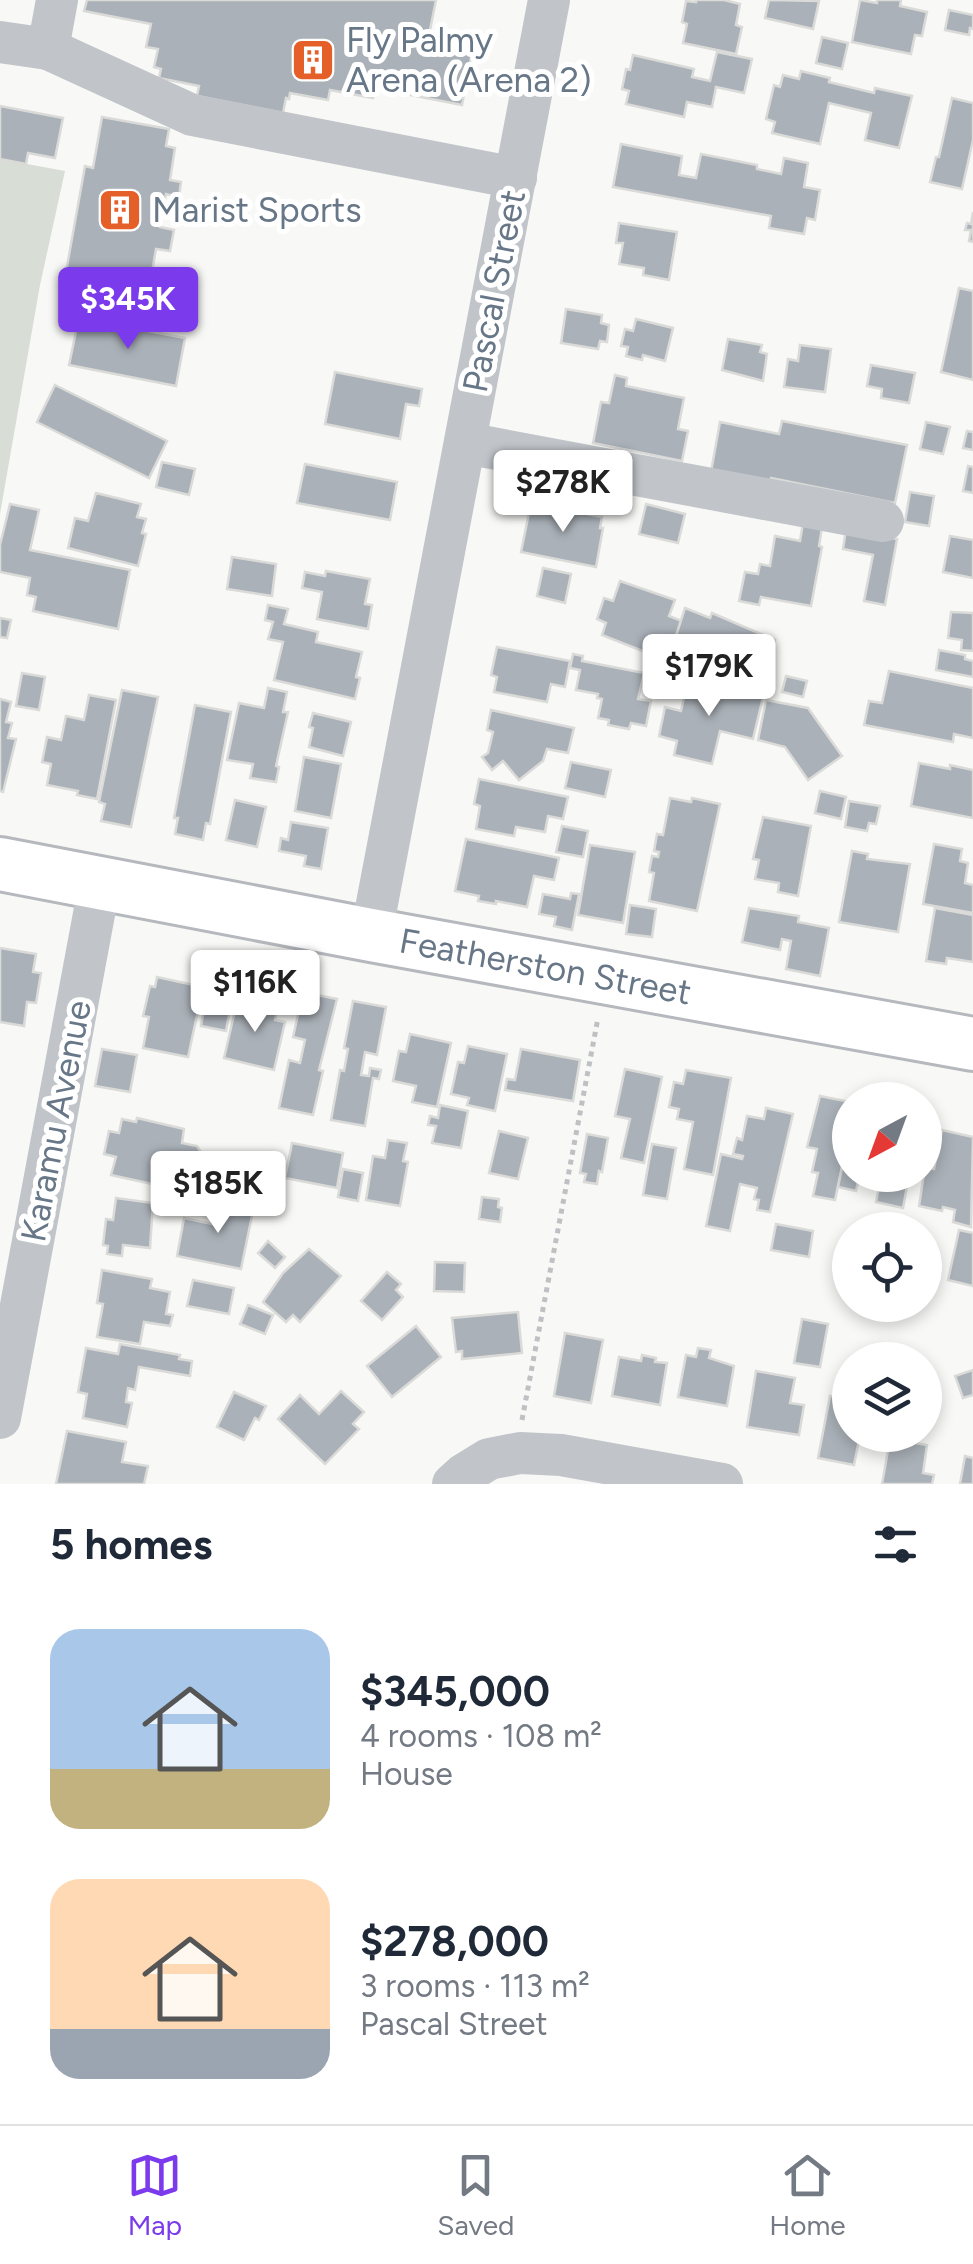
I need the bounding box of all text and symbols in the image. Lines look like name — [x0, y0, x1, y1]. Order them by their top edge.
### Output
place label: Fly Palmy Arena (Arena 2) — [346, 19, 592, 101]
building icon: Fly Palmy Arena (Arena 2) — [290, 37, 336, 83]
street label: Pascal Street — [454, 186, 534, 396]
building icon: Marist Sports — [97, 187, 143, 233]
place label: Marist Sports — [152, 189, 361, 231]
pin: $345K — [58, 267, 198, 352]
text: $345K — [80, 280, 176, 318]
pin: $278K — [493, 450, 633, 535]
text: $278K — [516, 463, 610, 501]
pin: $179K — [639, 634, 779, 719]
text: $179K — [665, 647, 753, 685]
street label: Featherston Street — [396, 920, 695, 1014]
pin: $116K — [185, 950, 325, 1035]
text: $116K — [213, 963, 297, 1001]
street label: Karamu Avenue — [12, 997, 100, 1245]
north arrow — [832, 1082, 942, 1192]
map controls — [832, 1082, 942, 1452]
pin: $185K — [148, 1151, 288, 1236]
text: $185K — [173, 1164, 263, 1202]
button: locate — [832, 1212, 942, 1322]
button: layers — [832, 1342, 942, 1452]
icon: filters — [868, 1517, 923, 1572]
text: 5 homes — [50, 1519, 212, 1570]
text: $345,000 — [360, 1666, 550, 1717]
icon: home — [130, 1669, 250, 1789]
text: 4 rooms · 108 m² — [360, 1717, 602, 1755]
text: House — [360, 1755, 453, 1793]
text: $278,000 — [360, 1916, 549, 1967]
icon: home — [130, 1919, 250, 2039]
text: 3 rooms · 113 m² — [360, 1967, 590, 2005]
text: Pascal Street — [360, 2005, 548, 2043]
tab: Map — [127, 2148, 182, 2242]
tab: Saved — [437, 2148, 514, 2242]
tab: Home — [769, 2148, 846, 2242]

